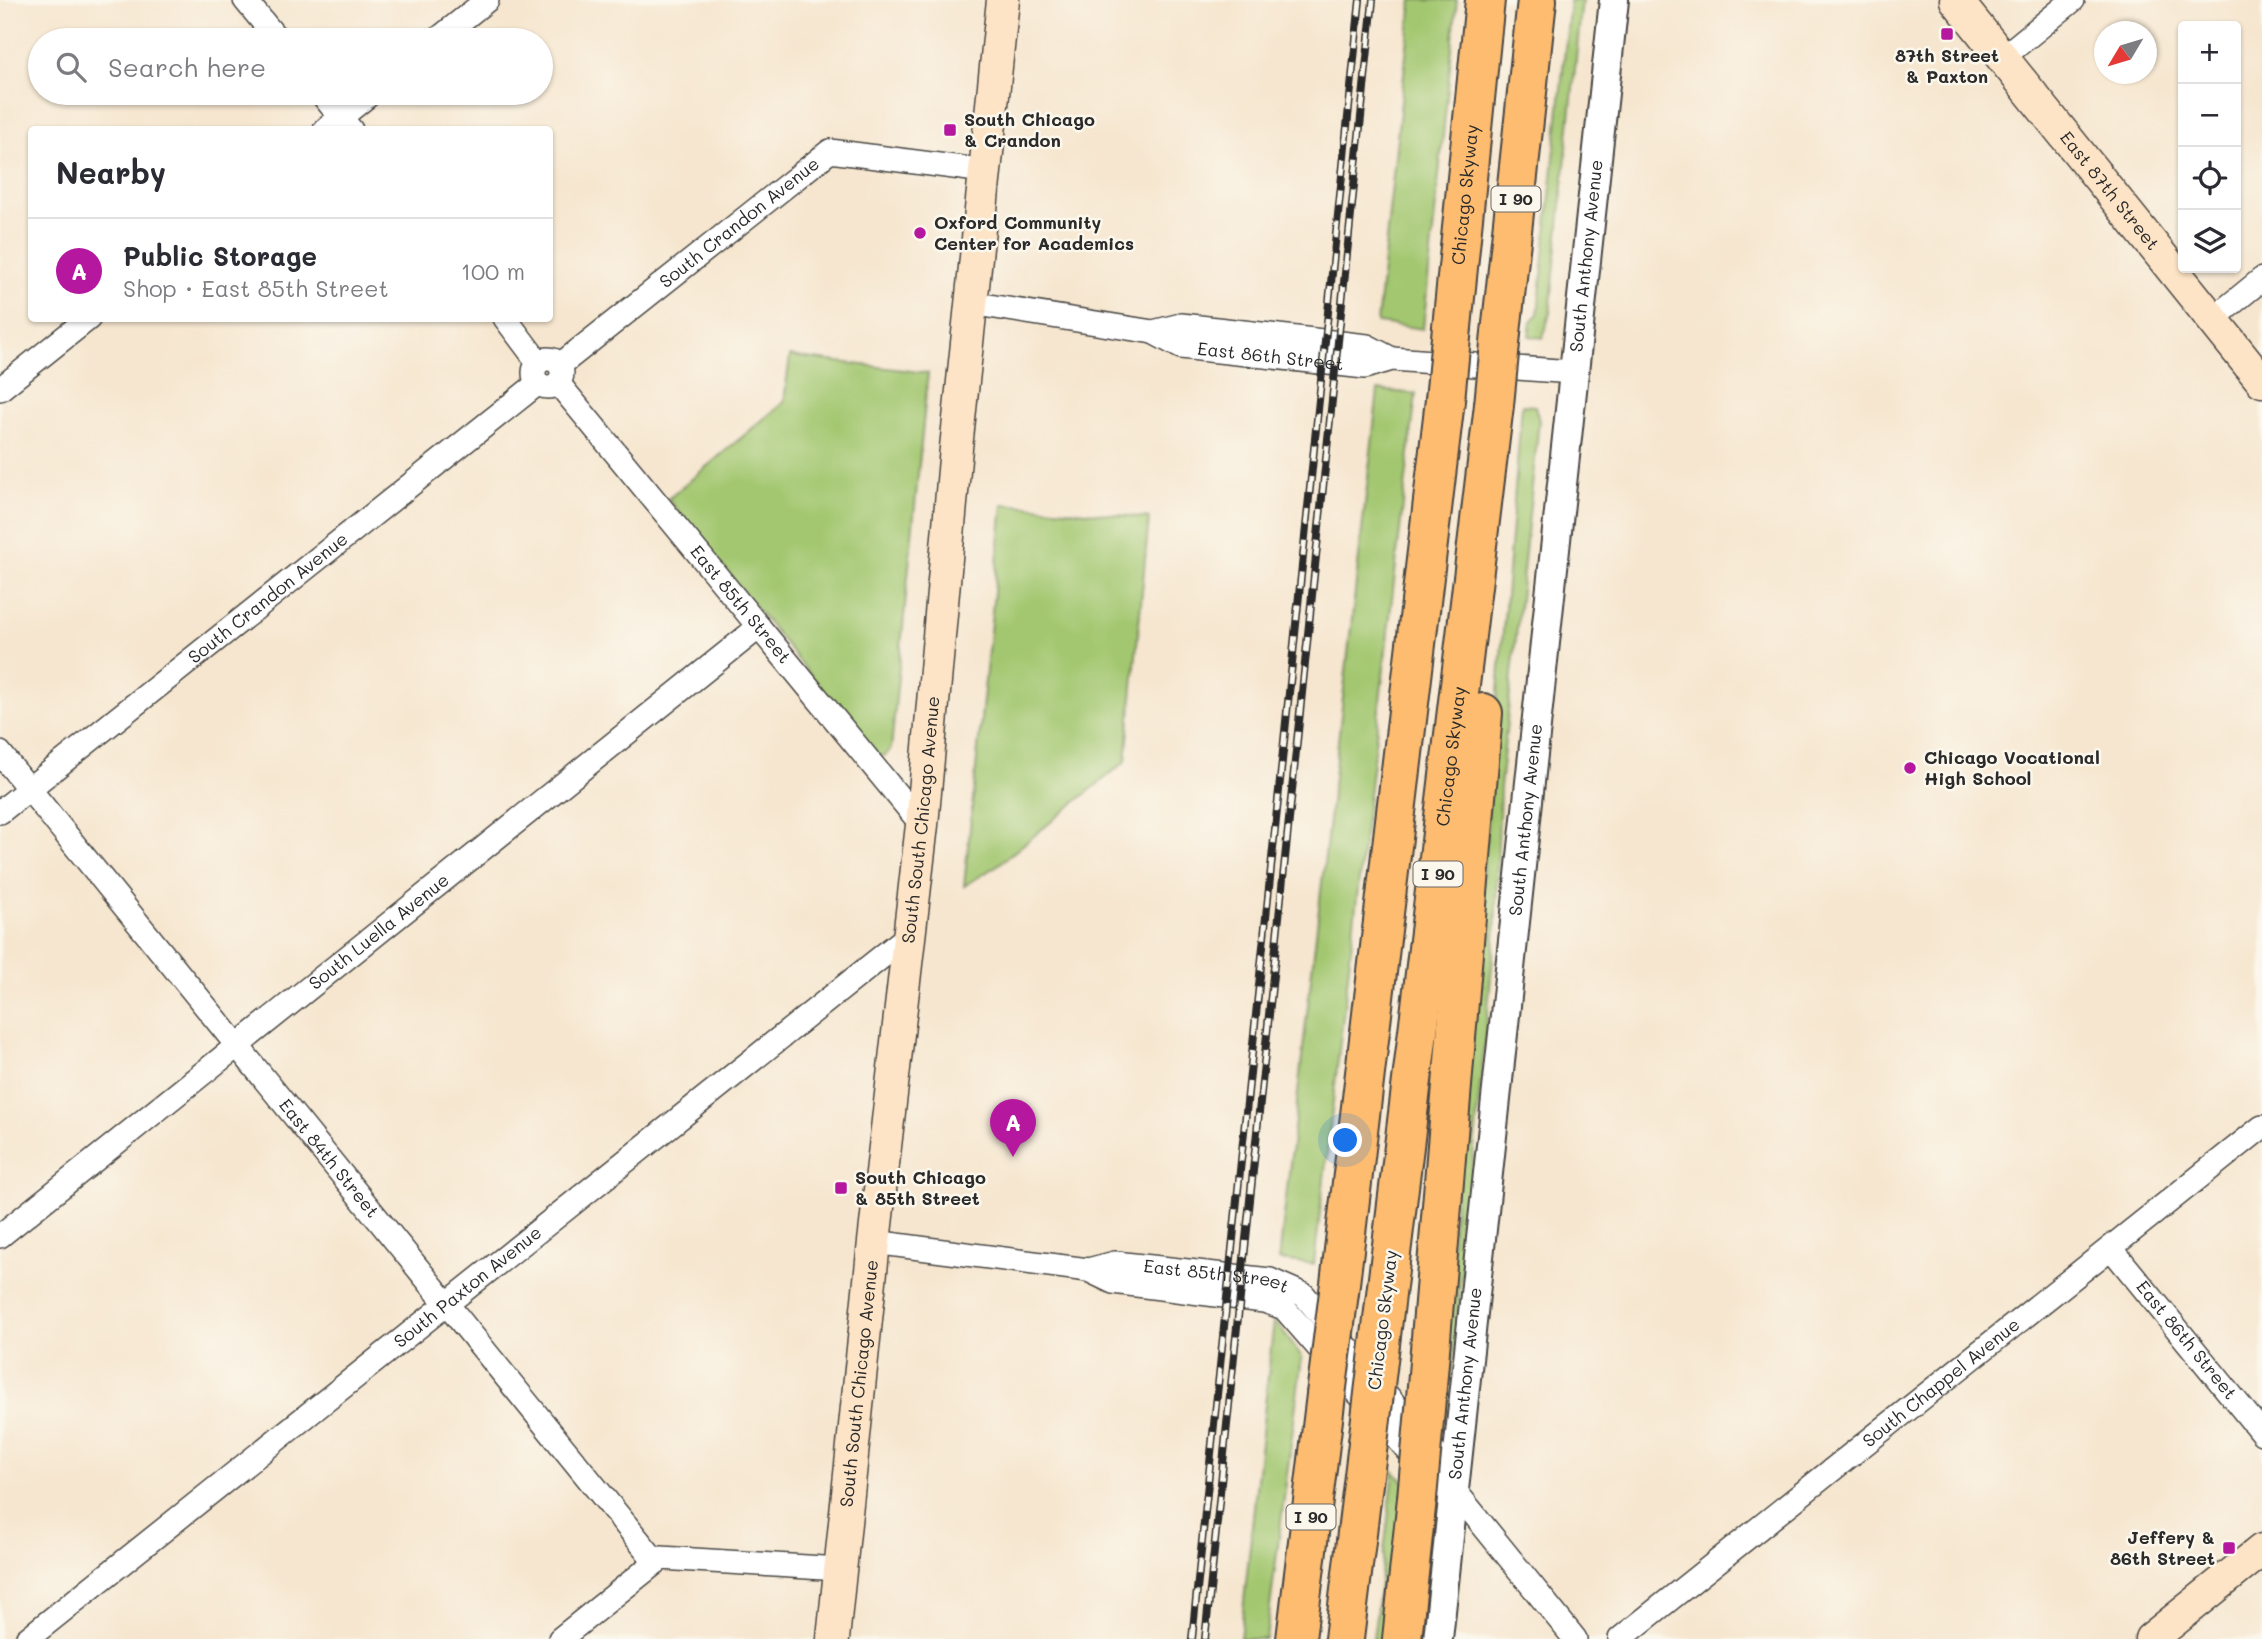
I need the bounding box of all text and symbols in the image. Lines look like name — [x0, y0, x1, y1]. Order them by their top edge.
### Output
north arrow — [2094, 21, 2157, 84]
map controls — [2178, 21, 2241, 273]
button: + — [2178, 21, 2241, 84]
marker: 87th Street & Paxton — [1939, 26, 1955, 42]
search box — [28, 28, 553, 105]
place label: 87th Street & Paxton — [1895, 43, 1999, 88]
icon: search — [52, 48, 90, 86]
text: Search here — [108, 50, 266, 84]
button: − — [2178, 84, 2241, 147]
place label: South Chicago & Crandon — [964, 107, 1095, 152]
marker: South Chicago & Crandon — [942, 122, 958, 138]
street label: Chicago Skyway — [1445, 123, 1483, 266]
street label: East 87th Street — [2055, 126, 2165, 255]
button: locate — [2178, 147, 2241, 210]
street label: South Crandon Avenue — [654, 151, 824, 293]
text: Nearby — [56, 152, 166, 192]
street label: South Anthony Avenue — [1563, 158, 1608, 353]
road number: I 90 — [1492, 186, 1540, 211]
place label: Oxford Community Center for Academics — [934, 210, 1134, 255]
button: layers — [2178, 210, 2241, 273]
marker: Oxford Community Center for Academics — [912, 225, 928, 241]
text: Public Storage — [123, 239, 317, 273]
text: A — [71, 256, 87, 286]
text: 100 m — [461, 256, 525, 286]
text: Shop · East 85th Street — [123, 273, 389, 303]
street label: East 86th Street — [1196, 336, 1345, 376]
street label: South Crandon Avenue — [183, 526, 352, 668]
street label: East 85th Street — [685, 540, 797, 668]
street label: Chicago Skyway — [1430, 685, 1471, 828]
street label: South South Chicago Avenue — [895, 695, 945, 945]
street label: South Anthony Avenue — [1503, 722, 1547, 917]
place label: Chicago Vocational High School — [1924, 745, 2100, 790]
marker: Chicago Vocational High School — [1902, 760, 1918, 776]
road number: I 90 — [1414, 862, 1462, 887]
street label: South Luella Avenue — [303, 867, 454, 995]
street label: East 84th Street — [274, 1093, 385, 1222]
pin: A — [990, 1099, 1036, 1157]
your location — [1328, 1123, 1362, 1157]
place label: South Chicago & 85th Street — [855, 1165, 986, 1210]
marker: South Chicago & 85th Street — [833, 1180, 849, 1196]
street label: South Paxton Avenue — [388, 1220, 546, 1353]
street label: Chicago Skyway — [1362, 1249, 1403, 1391]
street label: East 85th Street — [1142, 1253, 1293, 1298]
street label: South South Chicago Avenue — [834, 1258, 883, 1508]
street label: East 86th Street — [2131, 1275, 2243, 1404]
street label: South Anthony Avenue — [1442, 1286, 1487, 1481]
street label: South Chappel Avenue — [1857, 1312, 2024, 1452]
road number: I 90 — [1286, 1504, 1336, 1530]
place label: Jeffery & 86th Street — [2110, 1525, 2215, 1570]
marker: Jeffery & 86th Street — [2221, 1540, 2237, 1556]

